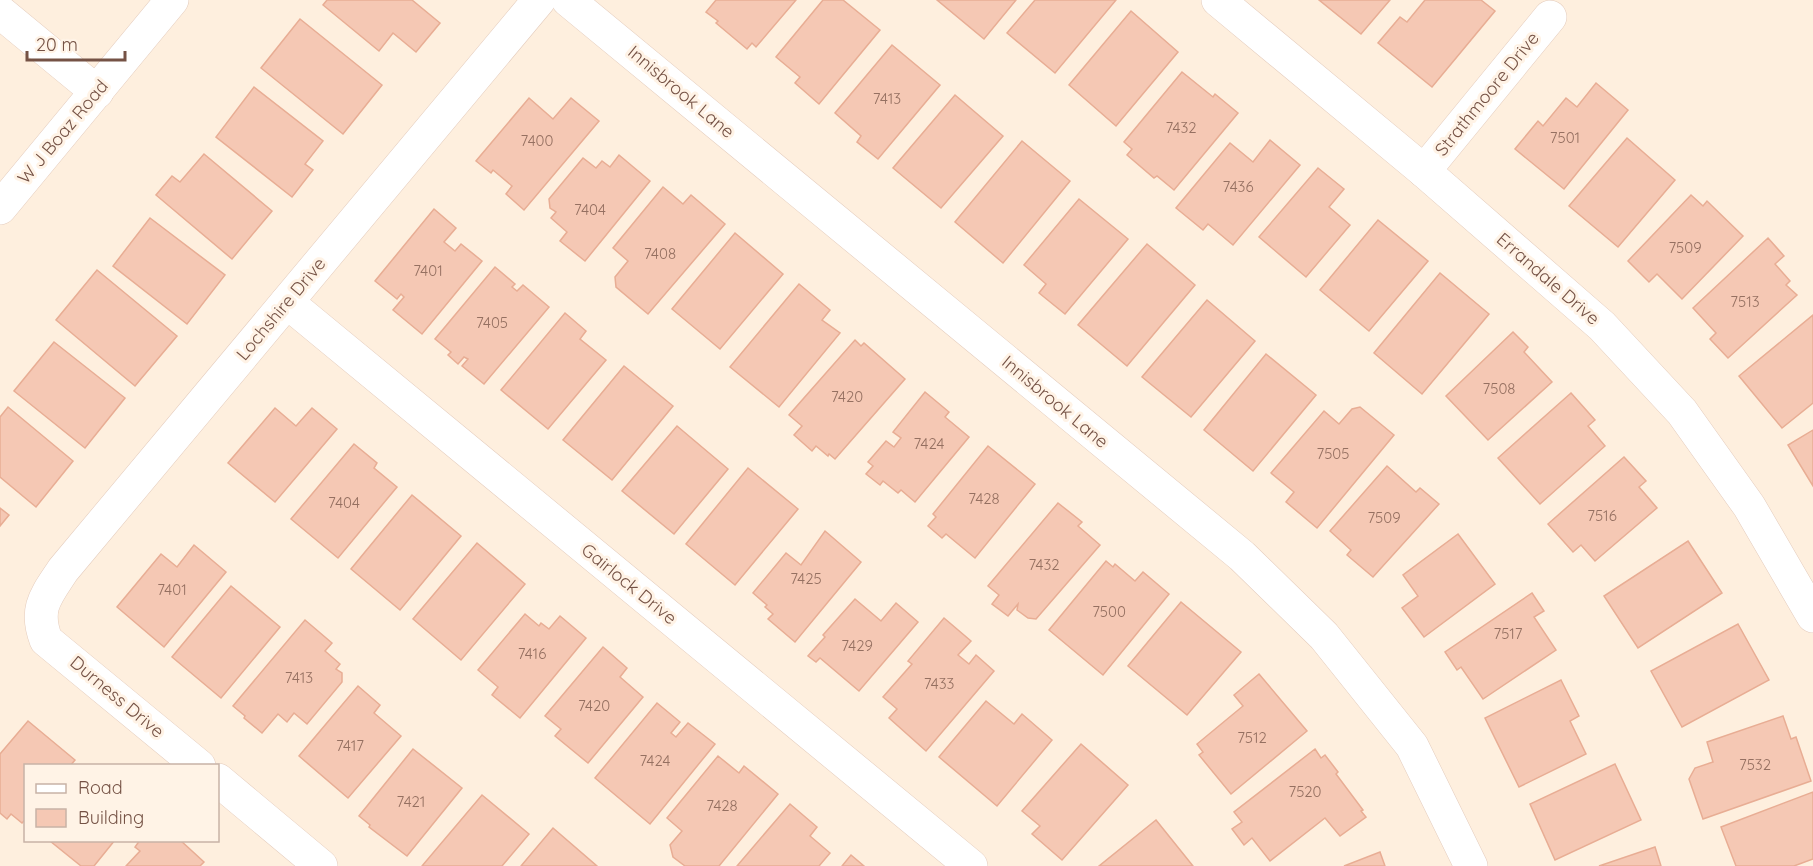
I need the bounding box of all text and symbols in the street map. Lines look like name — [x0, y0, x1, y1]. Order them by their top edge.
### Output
scale bar — [27, 24, 124, 62]
street label: Strathmoore Drive — [1429, 27, 1544, 160]
text: 20 m — [36, 33, 78, 56]
street label: Innisbrook Lane — [623, 40, 739, 143]
street label: W J Boaz Road — [12, 75, 113, 189]
house number: 7413 — [873, 89, 901, 108]
house number: 7432 — [1165, 118, 1197, 137]
house number: 7501 — [1550, 128, 1580, 147]
house number: 7400 — [521, 131, 553, 150]
house number: 7436 — [1223, 177, 1253, 196]
house number: 7404 — [574, 200, 606, 219]
street label: Errandale Drive — [1492, 228, 1605, 330]
house number: 7509 — [1668, 238, 1702, 257]
house number: 7408 — [644, 244, 676, 263]
street label: Lochshire Drive — [231, 252, 330, 365]
house number: 7401 — [413, 261, 443, 280]
house number: 7513 — [1730, 292, 1760, 311]
house number: 7405 — [476, 313, 508, 332]
street label: Innisbrook Lane — [997, 350, 1113, 453]
house number: 7508 — [1483, 379, 1515, 398]
house number: 7420 — [831, 387, 863, 406]
house number: 7424 — [914, 434, 945, 453]
house number: 7505 — [1317, 444, 1349, 463]
house number: 7428 — [968, 489, 1000, 508]
house number: 7404 — [328, 493, 360, 512]
house number: 7516 — [1587, 506, 1617, 525]
house number: 7509 — [1367, 508, 1401, 527]
street label: Gairlock Drive — [577, 538, 682, 629]
house number: 7432 — [1028, 555, 1060, 574]
house number: 7425 — [790, 569, 822, 588]
house number: 7401 — [157, 580, 187, 599]
house number: 7500 — [1092, 602, 1126, 621]
house number: 7517 — [1493, 624, 1523, 643]
house number: 7429 — [841, 636, 873, 655]
house number: 7416 — [518, 644, 546, 663]
street label: Durness Drive — [66, 651, 169, 743]
house number: 7413 — [285, 668, 313, 687]
house number: 7433 — [924, 674, 954, 693]
house number: 7420 — [578, 696, 610, 715]
house number: 7512 — [1237, 728, 1267, 747]
house number: 7417 — [336, 736, 364, 755]
house number: 7424 — [640, 751, 671, 770]
house number: 7532 — [1739, 755, 1771, 774]
legend — [24, 764, 219, 842]
text: Road — [78, 776, 123, 799]
house number: 7520 — [1288, 782, 1322, 801]
house number: 7421 — [397, 792, 425, 811]
house number: 7428 — [706, 796, 738, 815]
text: Building — [78, 806, 144, 829]

